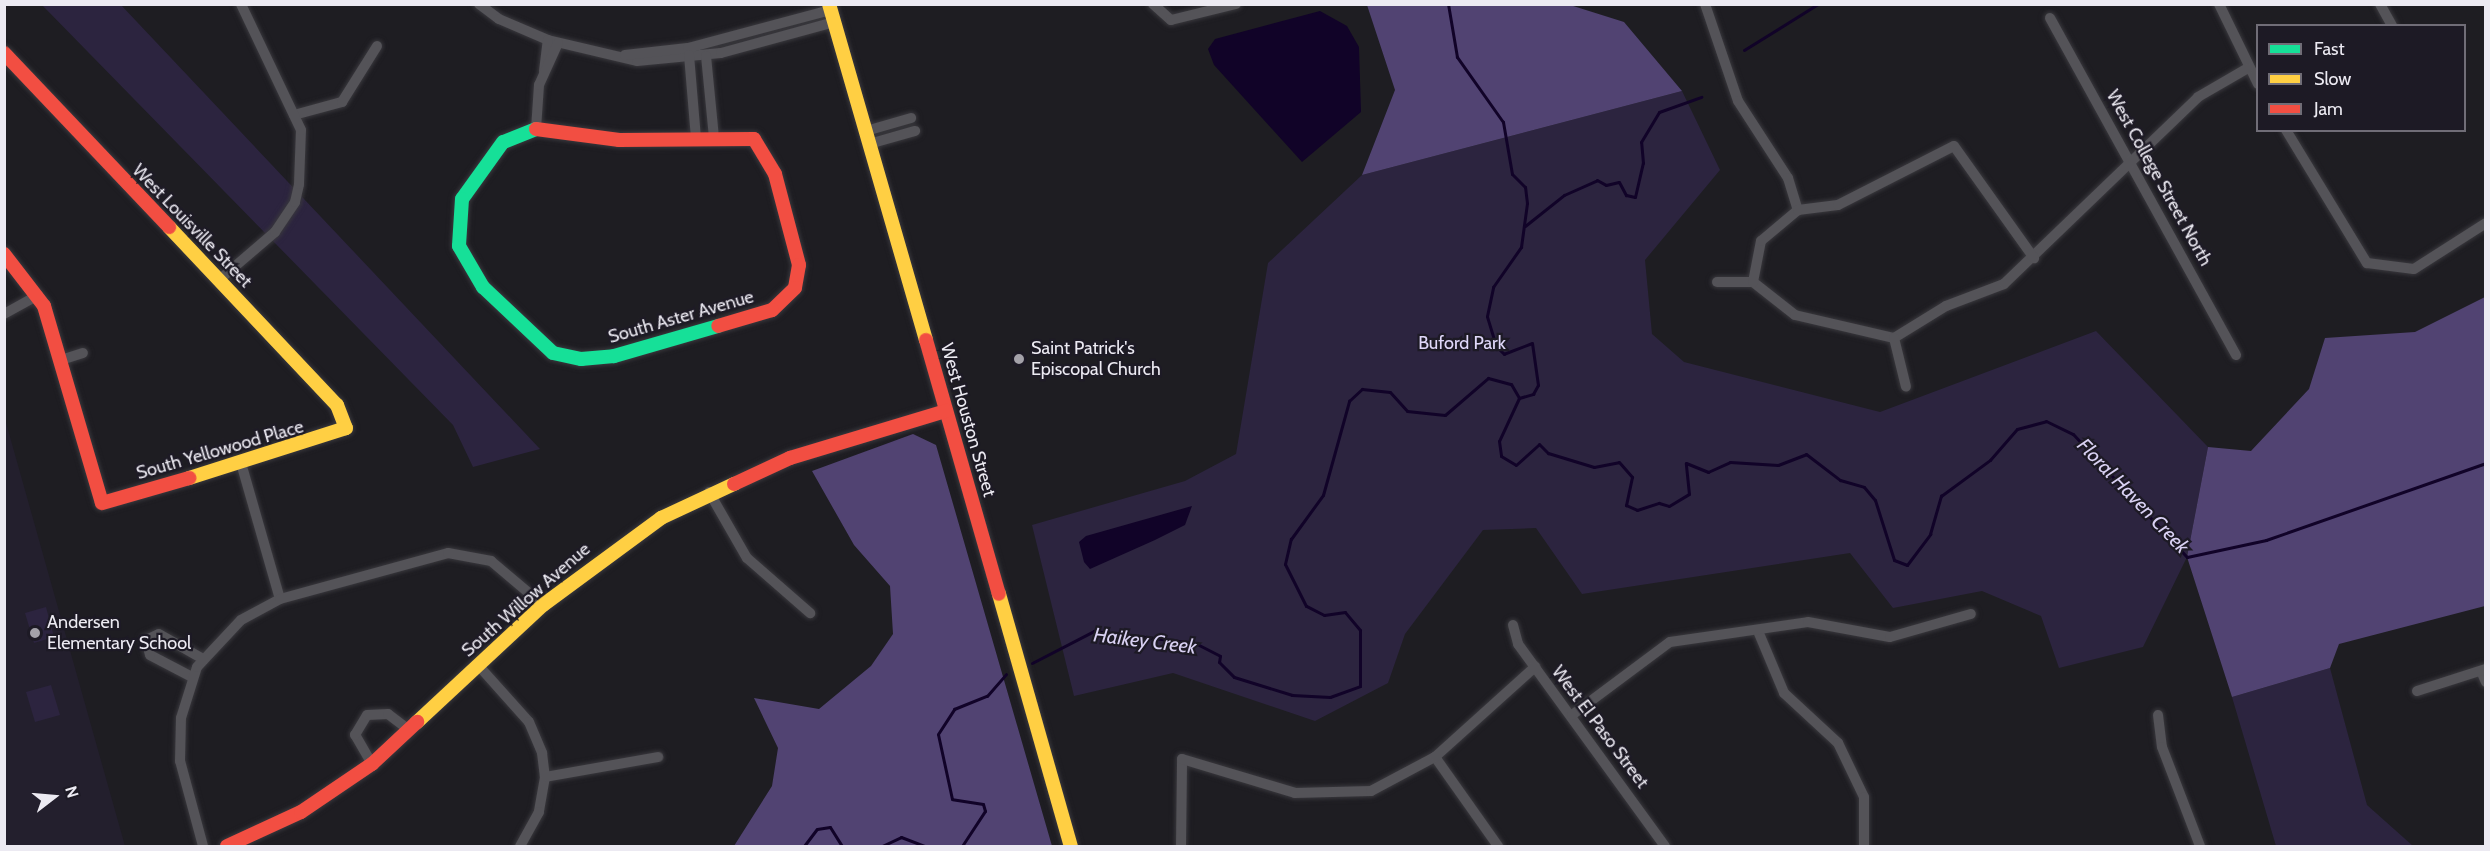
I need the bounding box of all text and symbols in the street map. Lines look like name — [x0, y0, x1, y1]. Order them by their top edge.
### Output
legend — [2256, 24, 2466, 132]
text: Fast — [2314, 38, 2345, 60]
text: Slow — [2314, 68, 2351, 90]
street label: West College Street North — [2102, 86, 2216, 270]
text: Jam — [2314, 98, 2343, 120]
street label: West Louisville Street — [128, 160, 256, 292]
street label: South Aster Avenue — [606, 286, 756, 348]
park label: Buford Park — [1418, 332, 1506, 354]
place label: Saint Patrick's Episcopal Church — [1031, 338, 1161, 380]
street label: West Houston Street — [936, 341, 1000, 499]
marker: Saint Patrick's Episcopal Church — [1012, 352, 1026, 366]
street label: South Yellowood Place — [134, 416, 306, 484]
water label: Floral Haven Creek — [2072, 433, 2194, 559]
street label: South Willow Avenue — [457, 538, 595, 662]
place label: Andersen Elementary School — [47, 612, 191, 654]
water label: Haikey Creek — [1092, 623, 1198, 659]
marker: Andersen Elementary School — [28, 626, 42, 640]
street label: West El Paso Street — [1547, 662, 1653, 792]
north arrow — [24, 767, 84, 827]
text: N — [61, 784, 82, 800]

